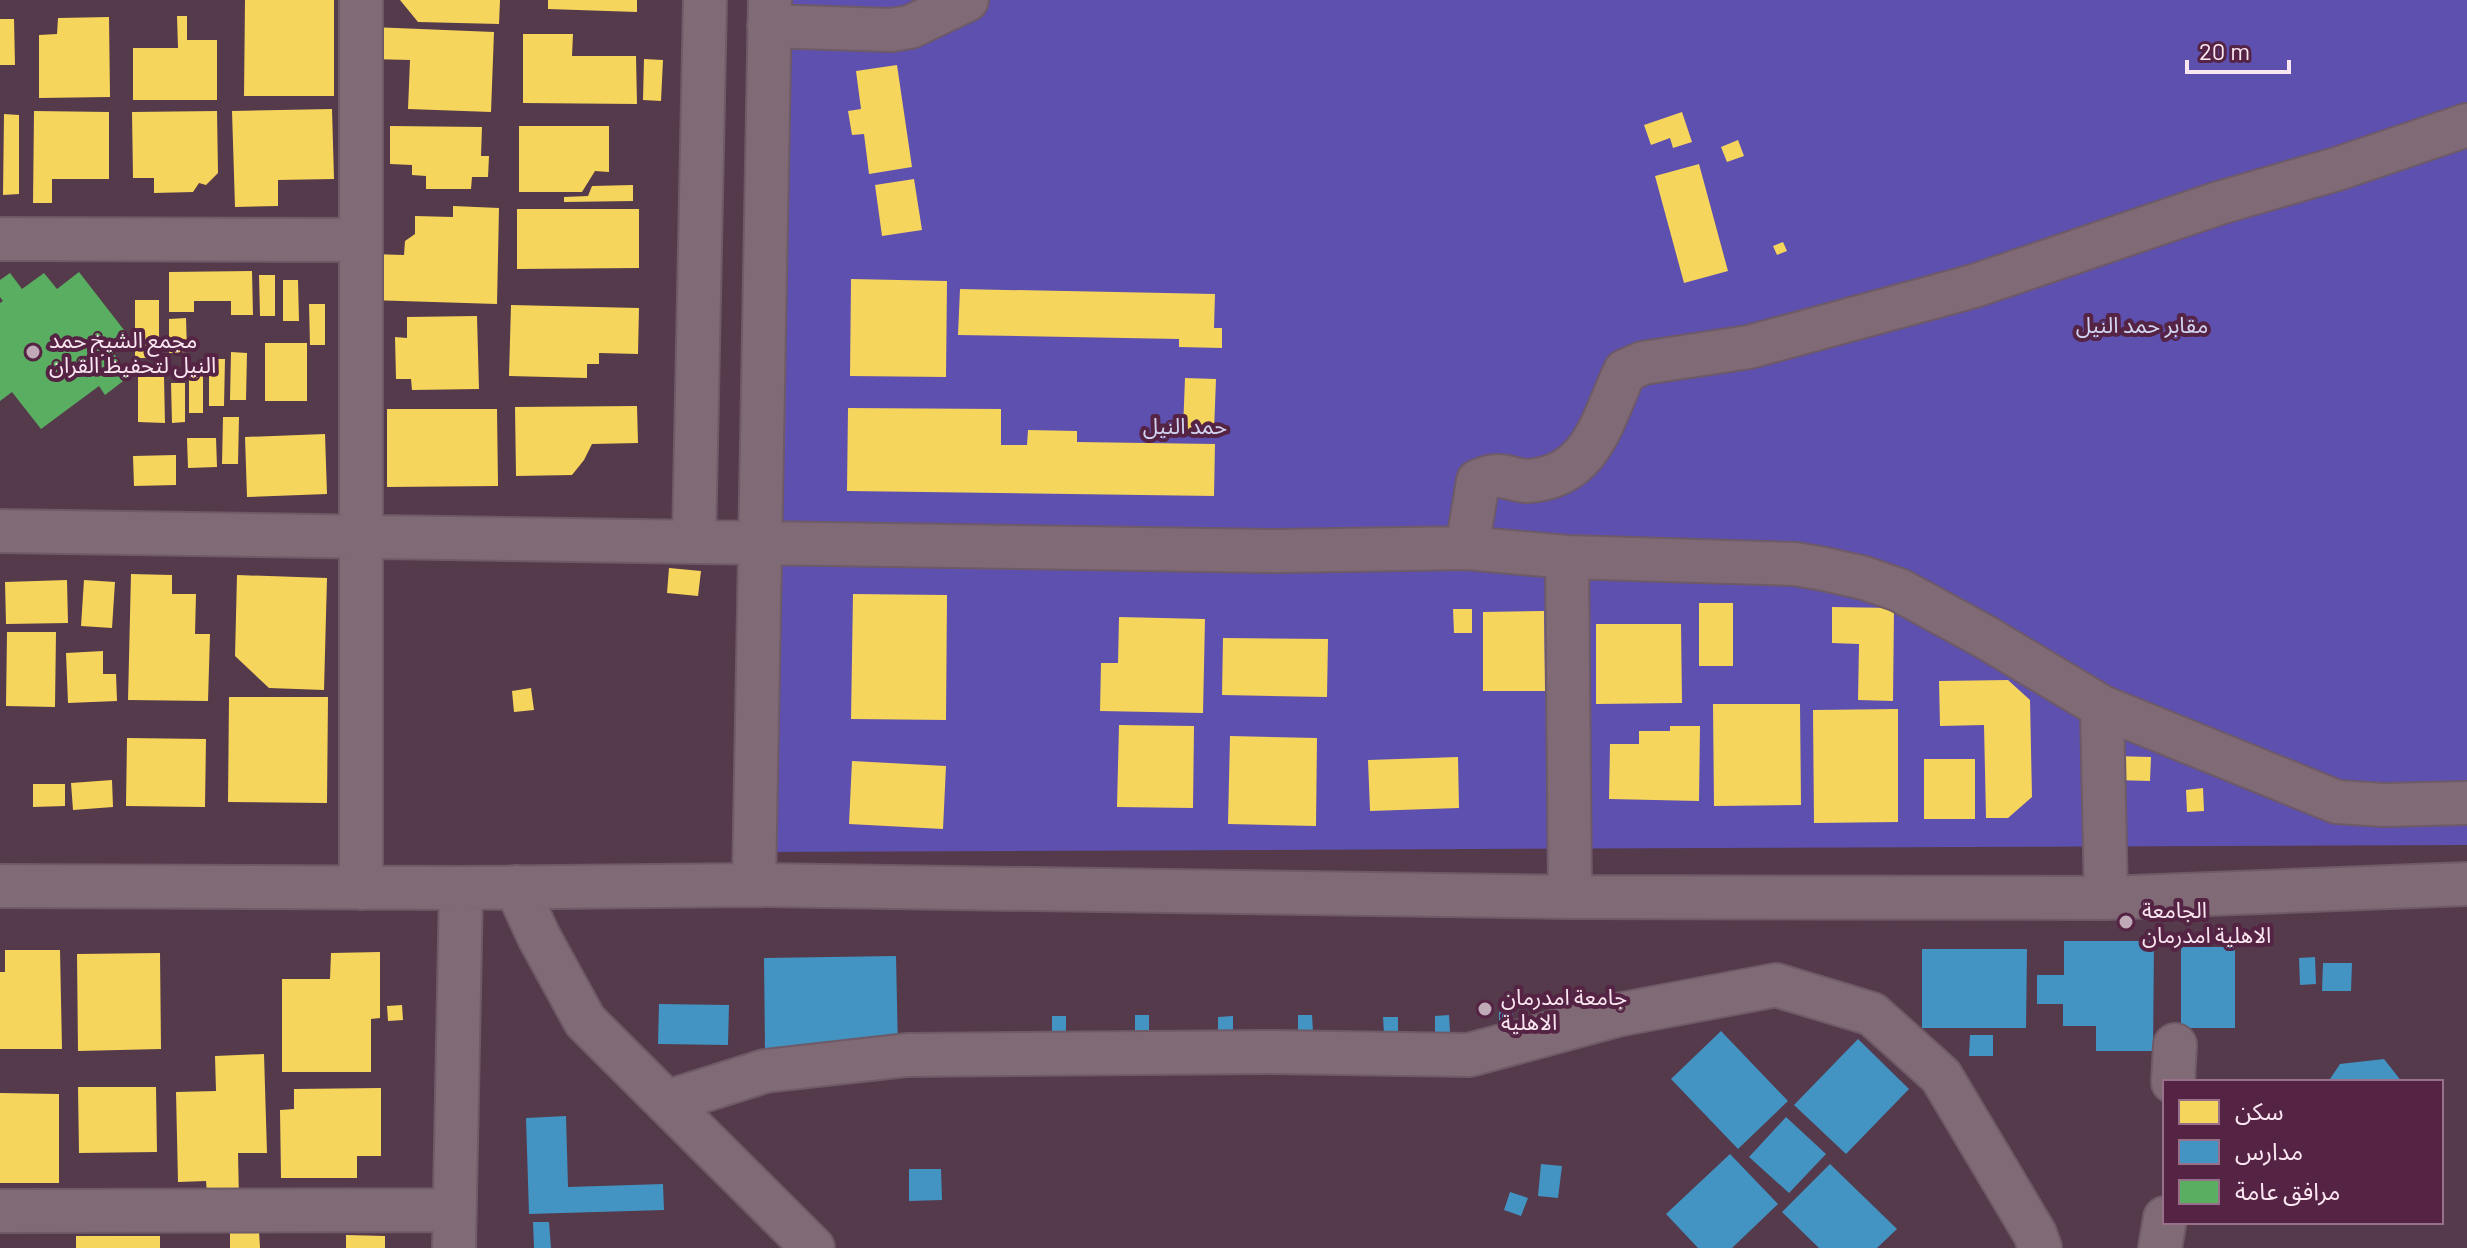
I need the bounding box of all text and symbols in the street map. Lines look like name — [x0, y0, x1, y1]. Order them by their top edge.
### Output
scale bar — [2187, 24, 2289, 74]
text: 20 m — [2199, 36, 2250, 65]
park label: مقابر حمد النيل — [2076, 311, 2208, 338]
place label: مجمع الشيخ حمد النيل لتحفيظ القران — [49, 326, 216, 378]
marker: مجمع الشيخ حمد النيل لتحفيظ القران — [24, 343, 42, 361]
park label: حمد النيل — [1143, 412, 1227, 439]
place label: الجامعة الاهلية امدرمان — [2142, 896, 2271, 949]
marker: الجامعة الاهلية امدرمان — [2117, 913, 2135, 931]
place label: جامعة امدرمان الاهلية — [1501, 983, 1627, 1034]
marker: جامعة امدرمان الاهلية — [1476, 1000, 1494, 1018]
legend — [2163, 1080, 2443, 1224]
text: سكن — [2235, 1096, 2284, 1125]
text: مدارس — [2235, 1136, 2303, 1166]
text: مرافق عامة — [2235, 1176, 2340, 1207]

